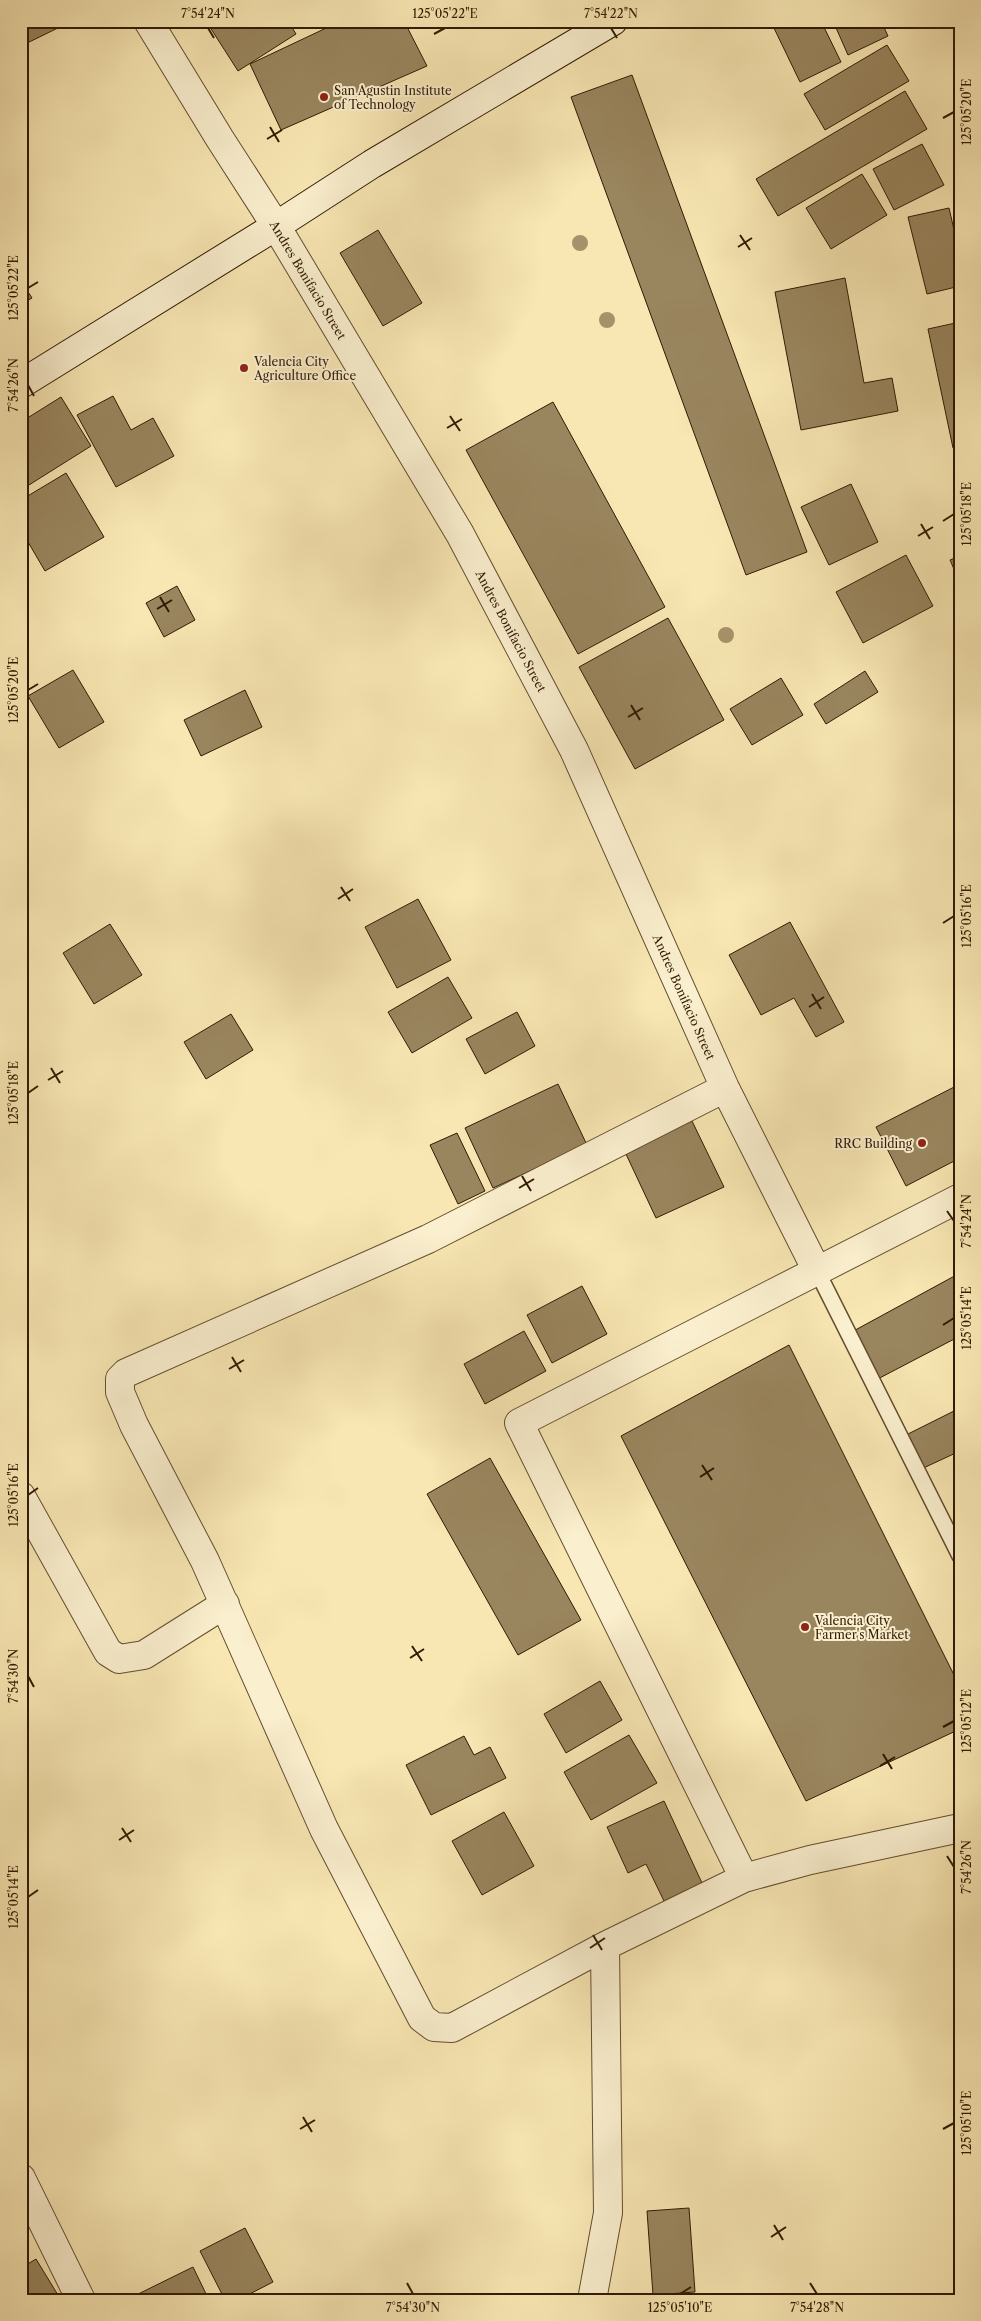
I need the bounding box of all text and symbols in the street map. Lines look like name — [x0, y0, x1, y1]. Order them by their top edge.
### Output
text: 7°54'24"N — [181, 6, 235, 21]
text: 125°05'22"E — [412, 6, 478, 21]
text: 7°54'22"N — [584, 6, 638, 21]
text: 125°05'20"E — [959, 79, 974, 145]
place label: San Agustin Institute of Technology — [334, 83, 452, 112]
marker: San Agustin Institute of Technology — [318, 91, 330, 103]
street label: Andres Bonifacio Street — [266, 217, 350, 343]
text: 125°05'22"E — [6, 255, 21, 321]
place label: Valencia City Agriculture Office — [253, 354, 356, 383]
text: 7°54'26"N — [6, 358, 21, 412]
marker: Valencia City Agriculture Office — [238, 362, 250, 374]
text: 125°05'18"E — [959, 482, 974, 546]
street label: Andres Bonifacio Street — [472, 567, 550, 695]
text: 125°05'20"E — [6, 657, 21, 723]
text: 125°05'16"E — [959, 884, 974, 948]
street label: Andres Bonifacio Street — [649, 931, 719, 1063]
text: 125°05'18"E — [6, 1061, 21, 1125]
place label: RRC Building — [834, 1136, 913, 1151]
marker: RRC Building — [916, 1137, 928, 1149]
text: 7°54'24"N — [959, 1194, 974, 1248]
text: 125°05'14"E — [959, 1286, 974, 1350]
text: 125°05'16"E — [6, 1463, 21, 1527]
place label: Valencia City Farmer's Market — [814, 1613, 909, 1642]
marker: Valencia City Farmer's Market — [799, 1621, 811, 1633]
text: 7°54'30"N — [6, 1649, 21, 1703]
text: 125°05'12"E — [959, 1689, 974, 1753]
text: 7°54'26"N — [959, 1840, 974, 1894]
text: 125°05'14"E — [6, 1865, 21, 1929]
text: 125°05'10"E — [959, 2091, 974, 2155]
text: 7°54'30"N — [386, 2300, 440, 2315]
text: 125°05'10"E — [648, 2300, 712, 2315]
text: 7°54'28"N — [790, 2300, 844, 2315]

